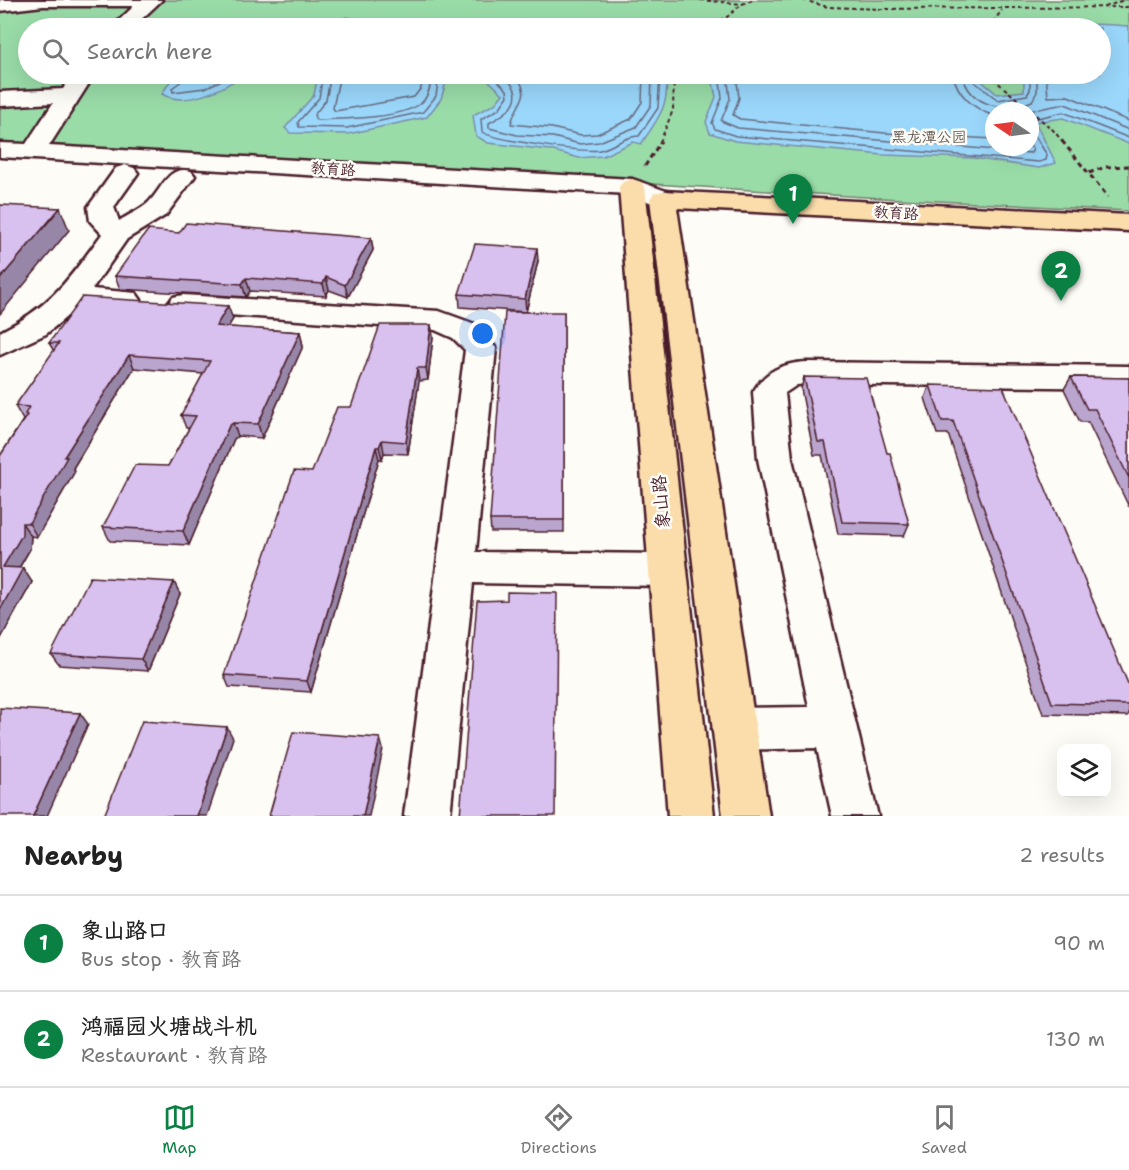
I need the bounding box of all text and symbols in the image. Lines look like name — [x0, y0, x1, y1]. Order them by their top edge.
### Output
search box — [18, 18, 1111, 84]
icon: search — [39, 35, 72, 68]
text: Search here — [87, 37, 213, 66]
north arrow — [985, 102, 1039, 156]
park label: 黑龙潭公园 — [891, 127, 967, 147]
street label: 教育路 — [310, 158, 356, 180]
pin: 1 — [774, 174, 812, 224]
street label: 教育路 — [873, 202, 919, 224]
pin: 2 — [1042, 252, 1080, 301]
your location — [468, 319, 497, 348]
street label: 象山路 — [647, 474, 675, 530]
map controls — [1057, 744, 1111, 798]
button: layers — [1057, 744, 1111, 798]
text: Nearby — [24, 838, 123, 873]
text: 2 results — [1019, 842, 1105, 868]
text: 象山路口 — [81, 916, 169, 945]
text: 1 — [39, 930, 48, 956]
text: 90 m — [1053, 930, 1105, 956]
text: Bus stop · 教育路 — [81, 946, 241, 972]
text: 鸿福园火塘战斗机 — [81, 1012, 257, 1041]
text: 2 — [37, 1026, 51, 1052]
text: 130 m — [1046, 1026, 1105, 1052]
text: Restaurant · 教育路 — [81, 1042, 267, 1068]
tab: Map — [162, 1101, 196, 1158]
tab: Directions — [521, 1101, 597, 1158]
tab: Saved — [921, 1101, 967, 1158]

